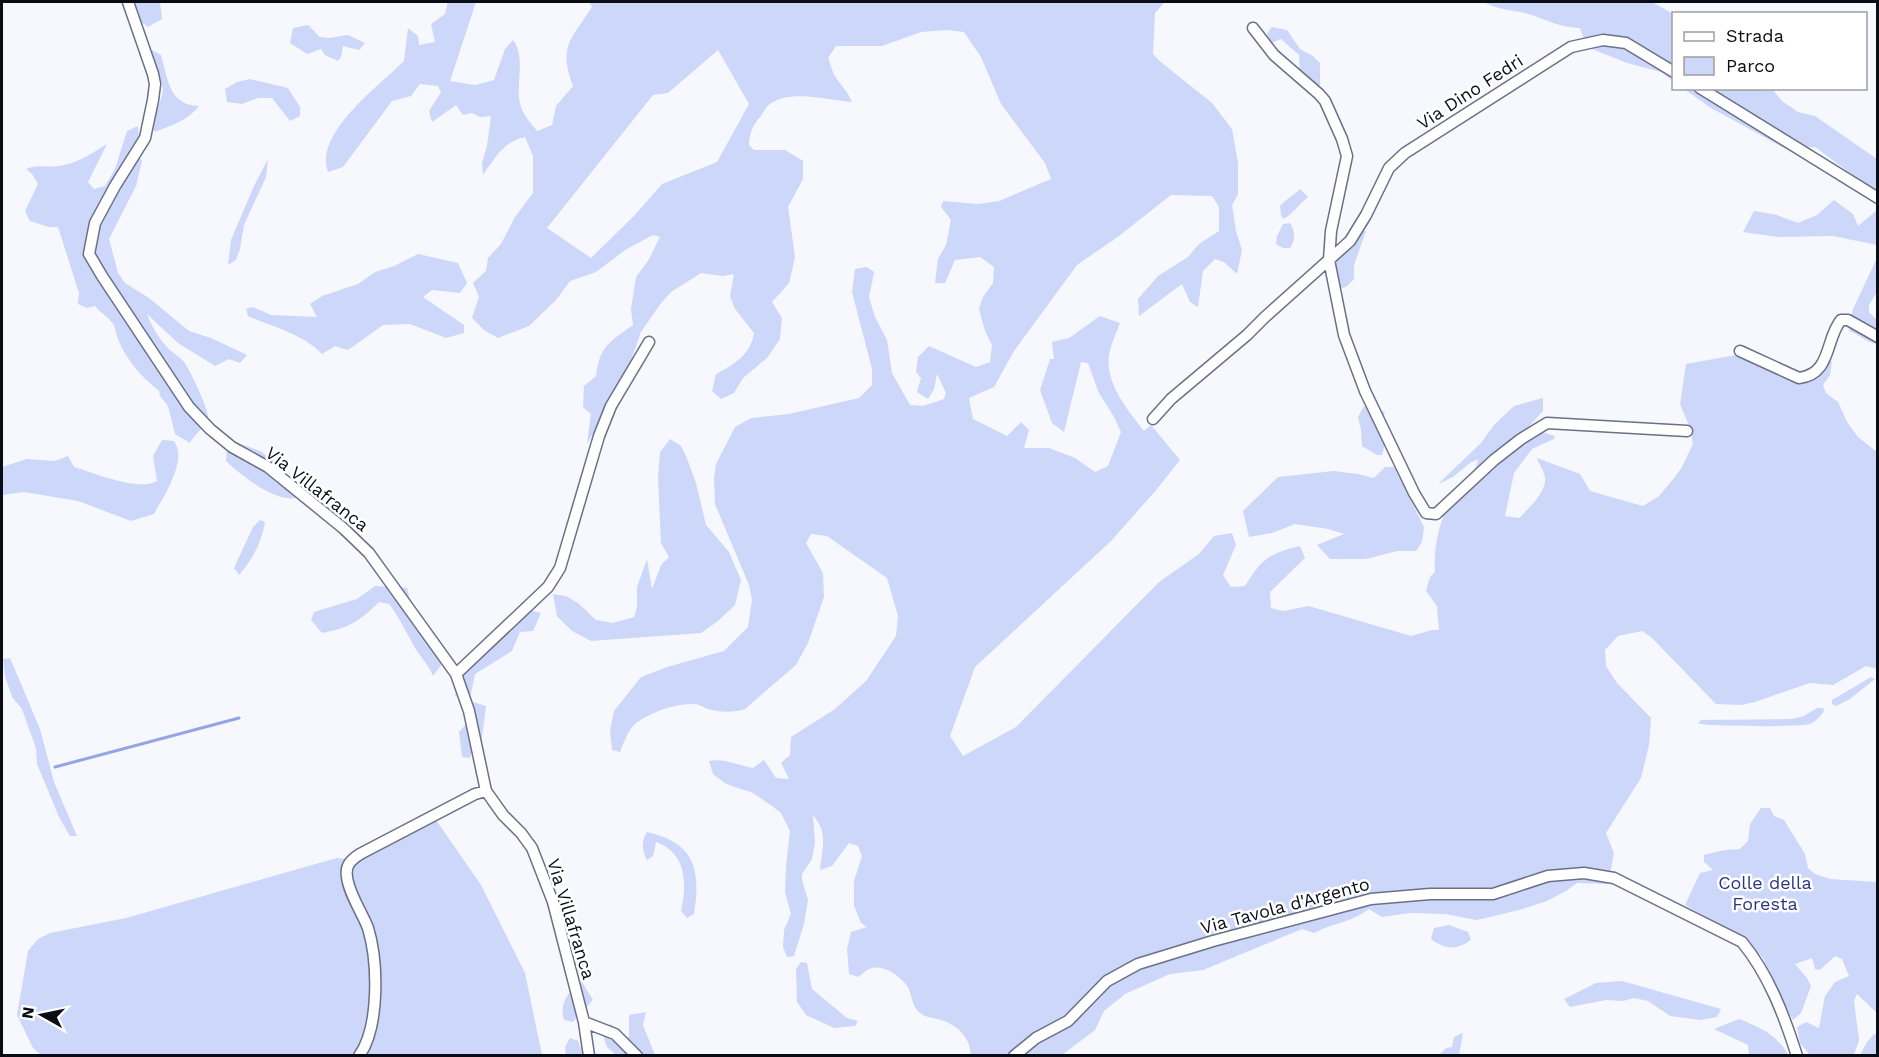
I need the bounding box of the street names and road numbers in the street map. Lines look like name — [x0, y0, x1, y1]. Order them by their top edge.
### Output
street label: Via Dino Fedri — [1413, 50, 1527, 134]
street label: Via Villafranca — [262, 442, 373, 535]
street label: Via Villafranca — [543, 856, 600, 982]
street label: Via Tavola d'Argento — [1198, 873, 1372, 938]

